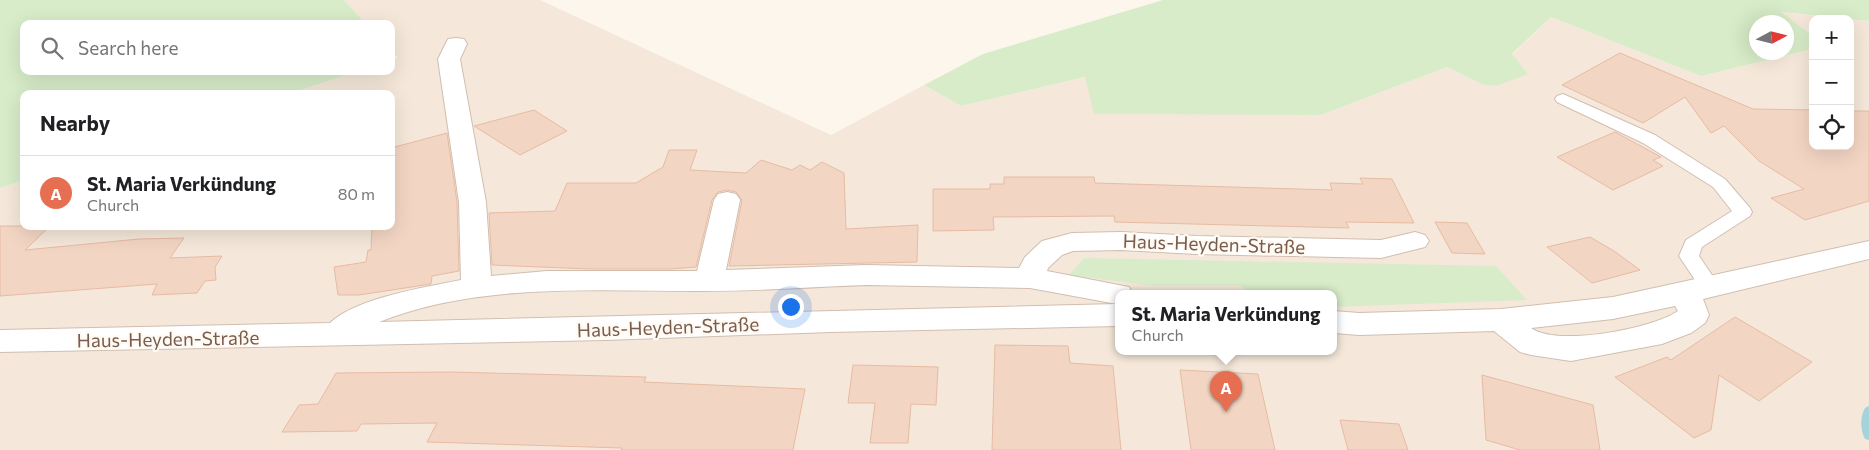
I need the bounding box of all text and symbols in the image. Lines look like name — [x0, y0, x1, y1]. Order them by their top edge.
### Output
north arrow — [1749, 15, 1794, 60]
map controls — [1809, 15, 1854, 150]
button: + — [1809, 15, 1854, 60]
search box — [20, 20, 395, 75]
icon: search — [38, 34, 66, 62]
text: Search here — [78, 36, 178, 59]
button: − — [1809, 60, 1854, 105]
button: locate — [1809, 105, 1854, 150]
text: Nearby — [40, 110, 110, 135]
text: St. Maria Verkündung — [87, 172, 276, 195]
text: A — [50, 184, 62, 203]
text: 80 m — [338, 184, 375, 203]
text: Church — [87, 195, 139, 214]
street label: Haus-Heyden-Straße — [1122, 229, 1306, 258]
popup — [1115, 290, 1337, 355]
your location — [778, 294, 804, 320]
text: St. Maria Verkündung — [1132, 302, 1320, 325]
street label: Haus-Heyden-Straße — [576, 312, 760, 341]
street label: Haus-Heyden-Straße — [76, 325, 259, 352]
text: Church — [1132, 325, 1184, 344]
pin: A — [1210, 371, 1242, 412]

